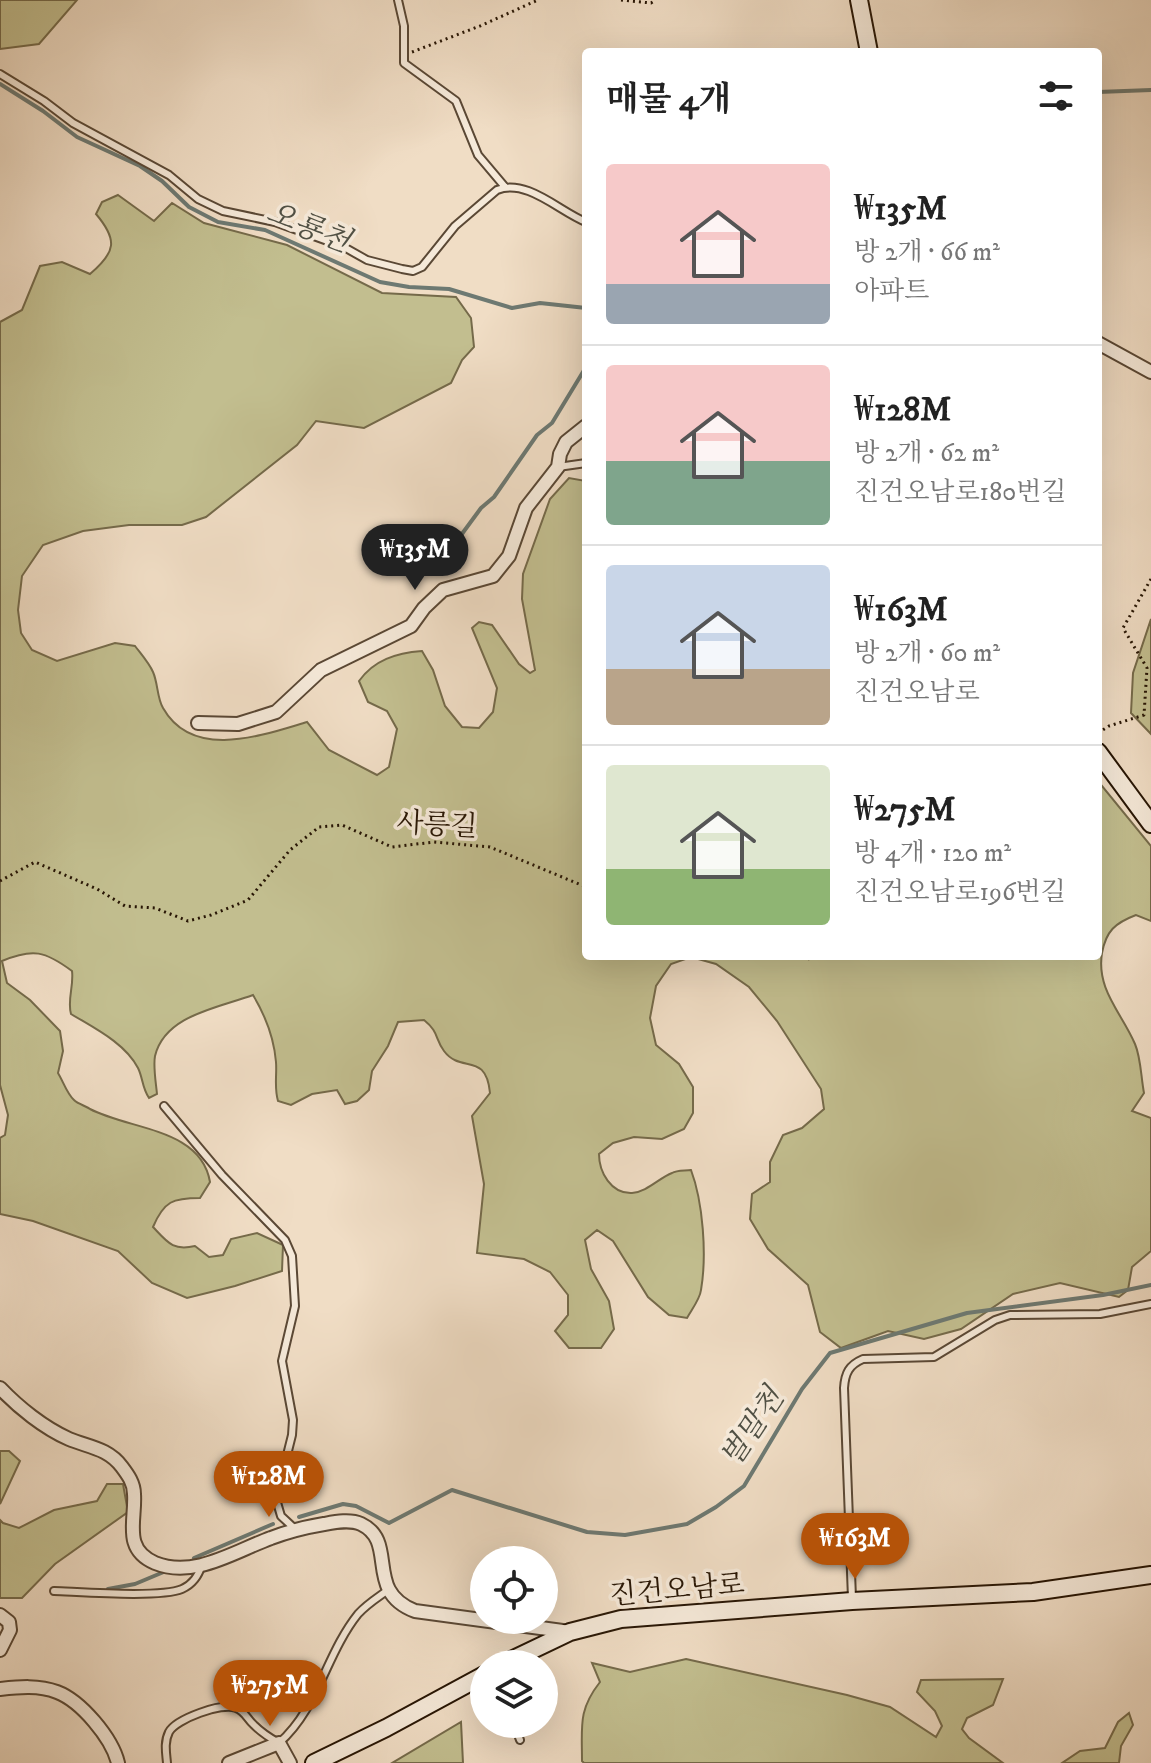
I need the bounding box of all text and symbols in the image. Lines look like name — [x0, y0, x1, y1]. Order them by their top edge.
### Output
icon: filters — [1034, 74, 1078, 118]
text: 매물 4개 — [606, 79, 731, 121]
text: ₩135M — [854, 188, 947, 230]
water label: 오룡천 — [261, 195, 357, 262]
icon: home — [670, 196, 766, 292]
text: 방 2개 · 66 m² — [854, 236, 1000, 269]
text: 아파트 — [854, 275, 929, 308]
text: ₩128M — [854, 389, 951, 431]
icon: home — [670, 397, 766, 493]
text: 방 2개 · 62 m² — [854, 437, 999, 470]
text: 진건오남로180번길 — [854, 476, 1066, 509]
pin: ₩135M — [359, 524, 471, 592]
text: ₩135M — [379, 533, 451, 566]
text: ₩163M — [854, 589, 948, 631]
icon: home — [670, 597, 766, 693]
text: 방 2개 · 60 m² — [854, 637, 1000, 670]
text: 진건오남로 — [854, 676, 980, 709]
text: ₩275M — [854, 789, 956, 831]
icon: home — [670, 797, 766, 893]
street label: 사릉길 — [396, 805, 478, 845]
text: 방 4개 · 120 m² — [854, 837, 1011, 870]
text: 진건오남로196번길 — [854, 876, 1066, 909]
water label: 벌말천 — [713, 1380, 794, 1474]
pin: ₩128M — [213, 1451, 325, 1519]
text: ₩128M — [232, 1460, 306, 1493]
pin: ₩163M — [799, 1513, 911, 1581]
text: ₩163M — [819, 1522, 891, 1555]
map controls — [470, 1546, 558, 1738]
button: locate — [470, 1546, 558, 1634]
street label: 진건오남로 — [608, 1567, 746, 1613]
button: layers — [470, 1650, 558, 1738]
pin: ₩275M — [214, 1660, 326, 1728]
text: ₩275M — [231, 1669, 309, 1702]

